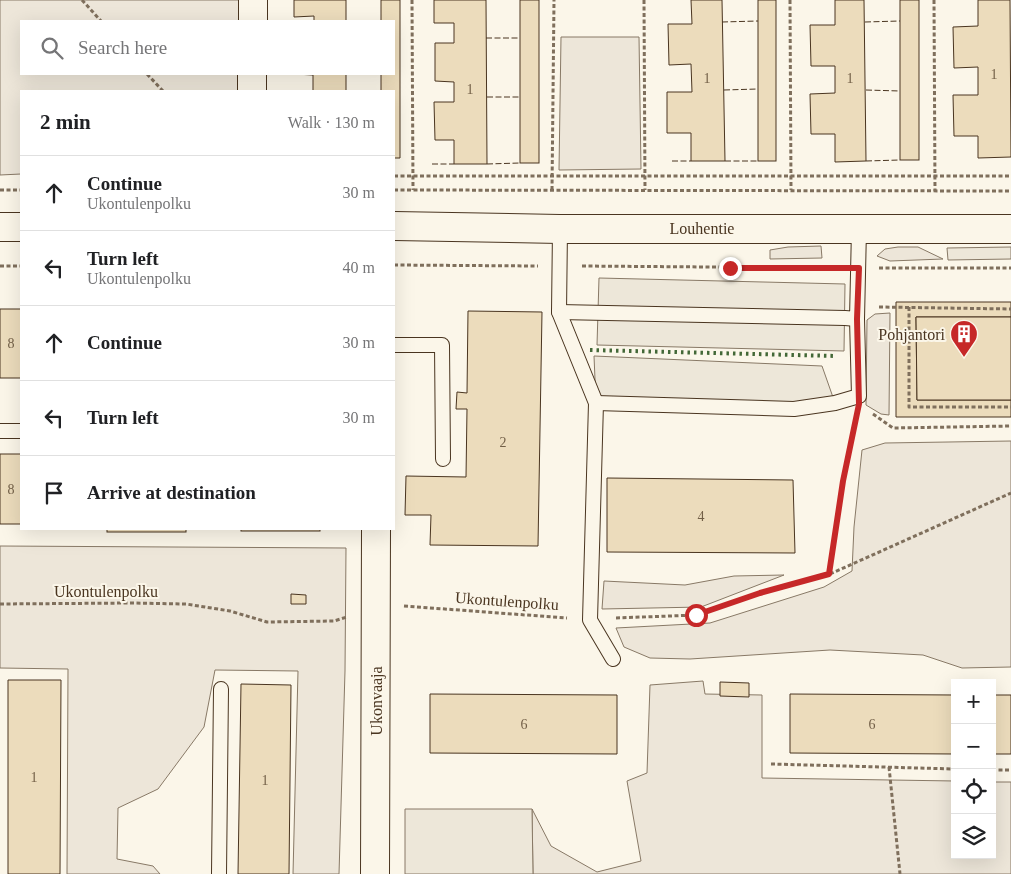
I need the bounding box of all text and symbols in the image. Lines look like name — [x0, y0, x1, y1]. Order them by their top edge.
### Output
search box — [20, 20, 395, 75]
icon: search — [38, 34, 66, 62]
text: Search here — [78, 37, 167, 58]
house number: 1 — [991, 67, 998, 82]
house number: 1 — [704, 71, 711, 86]
house number: 1 — [847, 71, 854, 86]
house number: 1 — [467, 82, 474, 97]
text: 2 min — [40, 110, 91, 134]
text: Walk · 130 m — [288, 114, 375, 131]
text: Continue — [87, 173, 162, 194]
icon: ahead — [40, 179, 68, 207]
text: 30 m — [343, 184, 375, 201]
text: Ukontulenpolku — [87, 195, 191, 212]
street label: Louhentie — [670, 220, 734, 237]
text: Turn left — [87, 248, 159, 269]
icon: left — [40, 254, 68, 282]
route end — [719, 257, 742, 280]
text: 40 m — [343, 259, 375, 276]
text: Ukontulenpolku — [87, 270, 191, 287]
building icon: Pohjantori — [949, 319, 979, 358]
place label: Pohjantori — [878, 326, 946, 344]
icon: ahead — [40, 329, 68, 357]
text: Continue — [87, 332, 162, 353]
text: 30 m — [343, 334, 375, 351]
house number: 8 — [8, 336, 15, 351]
icon: left — [40, 404, 68, 432]
text: Turn left — [87, 407, 159, 428]
text: 30 m — [343, 409, 375, 426]
house number: 2 — [500, 435, 507, 450]
icon: arrive — [40, 479, 68, 507]
house number: 8 — [8, 482, 15, 497]
text: Arrive at destination — [87, 482, 256, 503]
house number: 4 — [698, 509, 705, 524]
street label: Ukontulenpolku — [54, 583, 158, 601]
street label: Ukontulenpolku — [454, 589, 559, 614]
route start — [685, 604, 708, 627]
street label: Ukonvaaja — [368, 666, 386, 736]
map controls — [951, 679, 996, 859]
button: + — [951, 679, 996, 724]
house number: 6 — [521, 717, 528, 732]
house number: 6 — [869, 717, 876, 732]
button: − — [951, 724, 996, 769]
button: locate — [951, 769, 996, 814]
house number: 1 — [31, 770, 38, 785]
house number: 1 — [262, 773, 269, 788]
button: layers — [951, 814, 996, 859]

